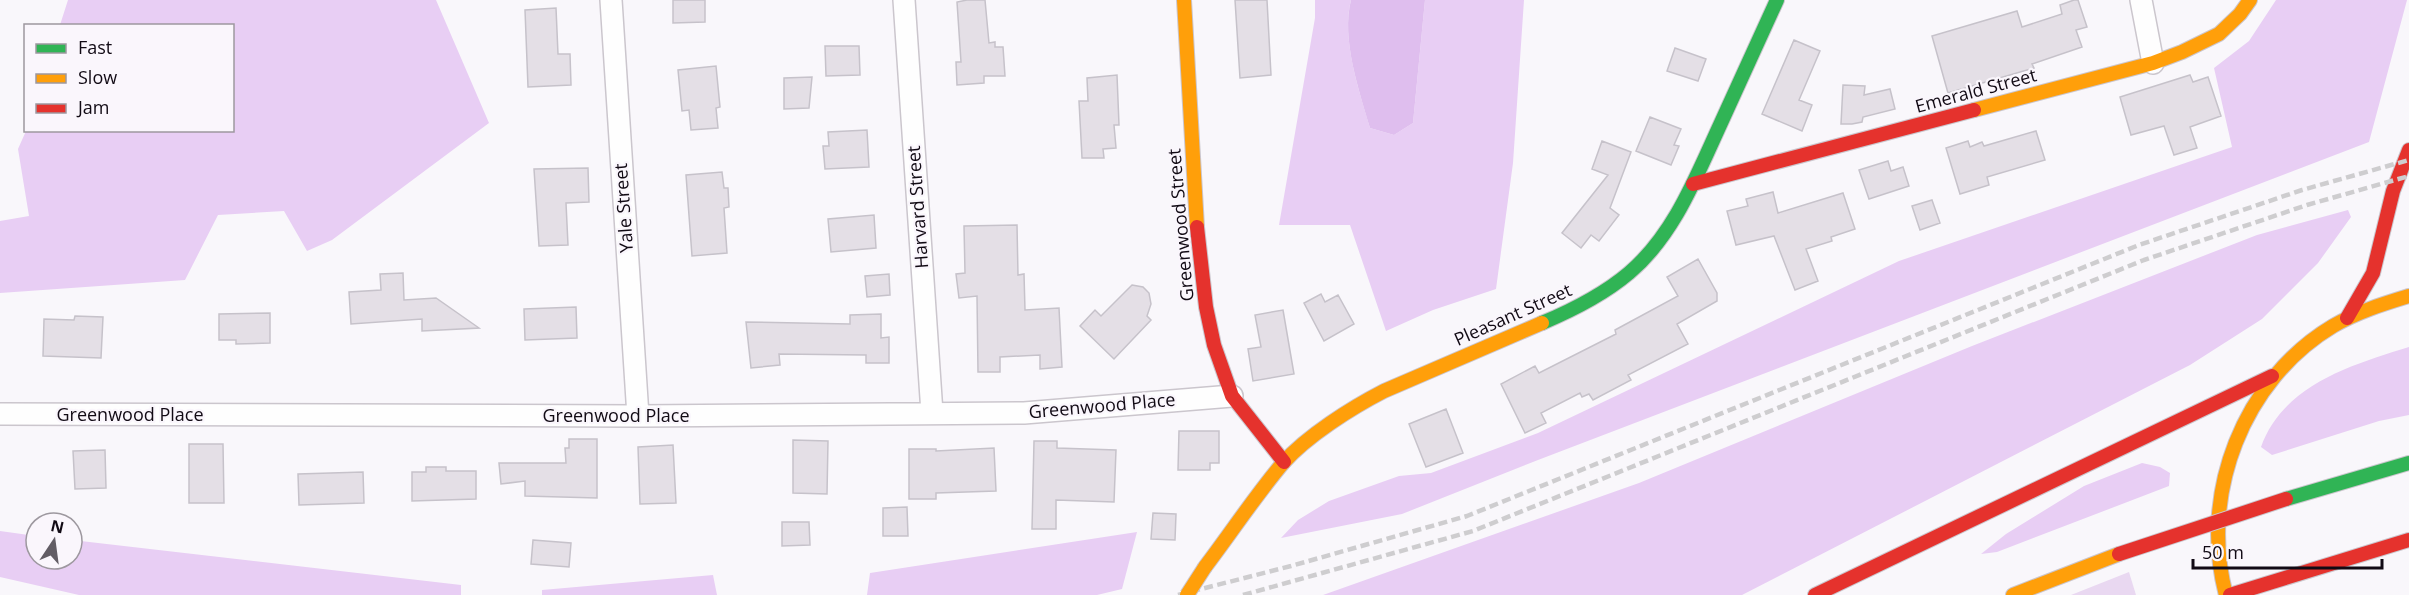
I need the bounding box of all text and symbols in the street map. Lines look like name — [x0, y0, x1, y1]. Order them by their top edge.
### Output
legend — [24, 24, 234, 132]
text: Fast — [78, 35, 112, 59]
street label: Emerald Street — [1912, 62, 2039, 118]
text: Slow — [78, 65, 117, 89]
text: Jam — [76, 95, 110, 119]
street label: Harvard Street — [901, 145, 933, 269]
street label: Greenwood Street — [1161, 148, 1199, 302]
street label: Yale Street — [608, 163, 638, 254]
street label: Pleasant Street — [1450, 277, 1575, 351]
street label: Greenwood Place — [1028, 387, 1176, 423]
street label: Greenwood Place — [56, 402, 204, 426]
street label: Greenwood Place — [542, 403, 690, 427]
north arrow — [24, 511, 84, 571]
text: N — [49, 514, 66, 539]
scale bar — [2193, 532, 2382, 570]
text: 50 m — [2202, 540, 2244, 564]

